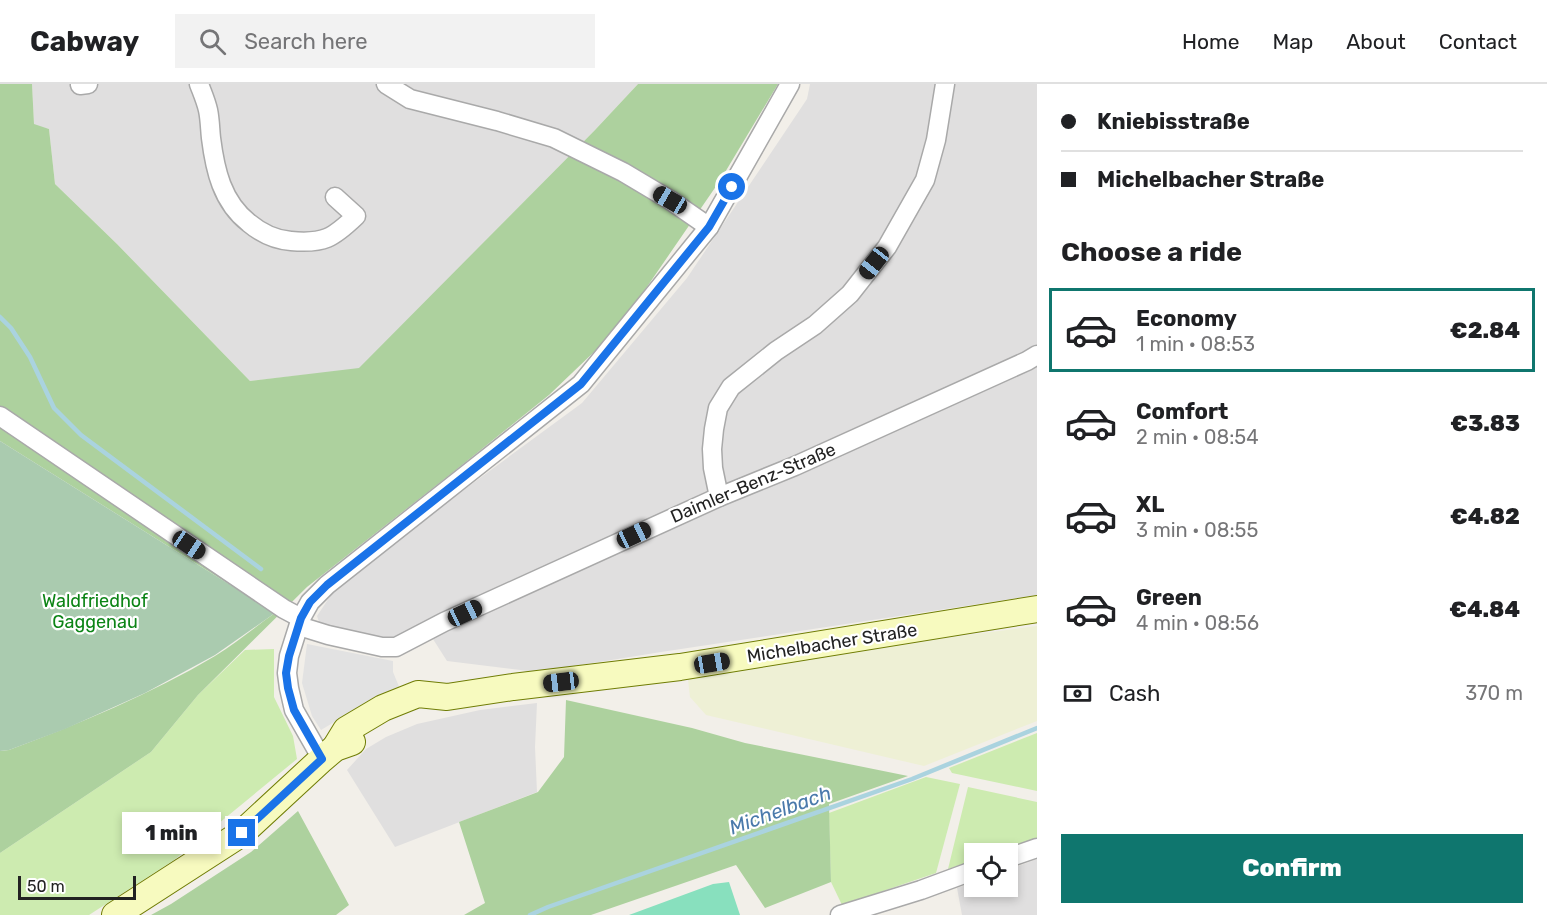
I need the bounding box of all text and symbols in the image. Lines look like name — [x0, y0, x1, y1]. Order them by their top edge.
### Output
search box — [175, 14, 595, 68]
text: Cabway — [30, 25, 139, 58]
icon: search — [196, 25, 229, 58]
text: Search here — [244, 28, 368, 55]
text: Home — [1182, 29, 1239, 54]
text: Map — [1272, 29, 1313, 54]
text: About — [1346, 29, 1406, 54]
text: Contact — [1439, 29, 1517, 54]
text: Kniebisstraße — [1097, 108, 1250, 135]
text: Michelbacher Straße — [1097, 166, 1324, 193]
route start — [718, 173, 745, 200]
car — [650, 183, 690, 217]
text: Choose a ride — [1061, 236, 1242, 268]
car — [856, 243, 892, 283]
icon: car — [1064, 303, 1118, 357]
text: Economy — [1136, 305, 1237, 332]
text: €2.84 — [1450, 317, 1520, 344]
text: 1 min · 08:53 — [1136, 332, 1255, 356]
icon: car — [1064, 396, 1118, 450]
text: Comfort — [1136, 398, 1228, 425]
text: €3.83 — [1450, 410, 1520, 437]
text: 2 min · 08:54 — [1136, 425, 1259, 449]
street label: Daimler-Benz-Straße — [667, 438, 839, 528]
icon: car — [1064, 489, 1118, 543]
text: XL — [1136, 491, 1164, 518]
text: €4.82 — [1450, 503, 1520, 530]
text: 3 min · 08:55 — [1136, 518, 1258, 542]
car — [614, 519, 654, 551]
car — [169, 527, 209, 563]
icon: car — [1064, 582, 1118, 636]
text: Green — [1136, 584, 1202, 611]
park label: Waldfriedhof Gaggenau — [42, 590, 148, 633]
text: €4.84 — [1449, 596, 1520, 623]
car — [445, 597, 485, 629]
text: 4 min · 08:56 — [1136, 611, 1259, 635]
street label: Michelbacher Straße — [745, 619, 919, 667]
car — [693, 651, 731, 675]
car — [542, 671, 580, 693]
icon: cash — [1061, 677, 1094, 710]
text: Cash — [1109, 680, 1160, 707]
text: 370 m — [1465, 681, 1523, 705]
water label: Michelbach — [726, 780, 834, 840]
callout: 1 min — [122, 812, 221, 854]
route end — [228, 819, 255, 846]
text: 1 min — [145, 821, 198, 845]
button: Confirm — [1061, 834, 1523, 903]
map controls — [964, 843, 1018, 897]
button: locate — [964, 843, 1018, 897]
scale bar — [18, 873, 136, 900]
text: 50 m — [27, 877, 65, 896]

